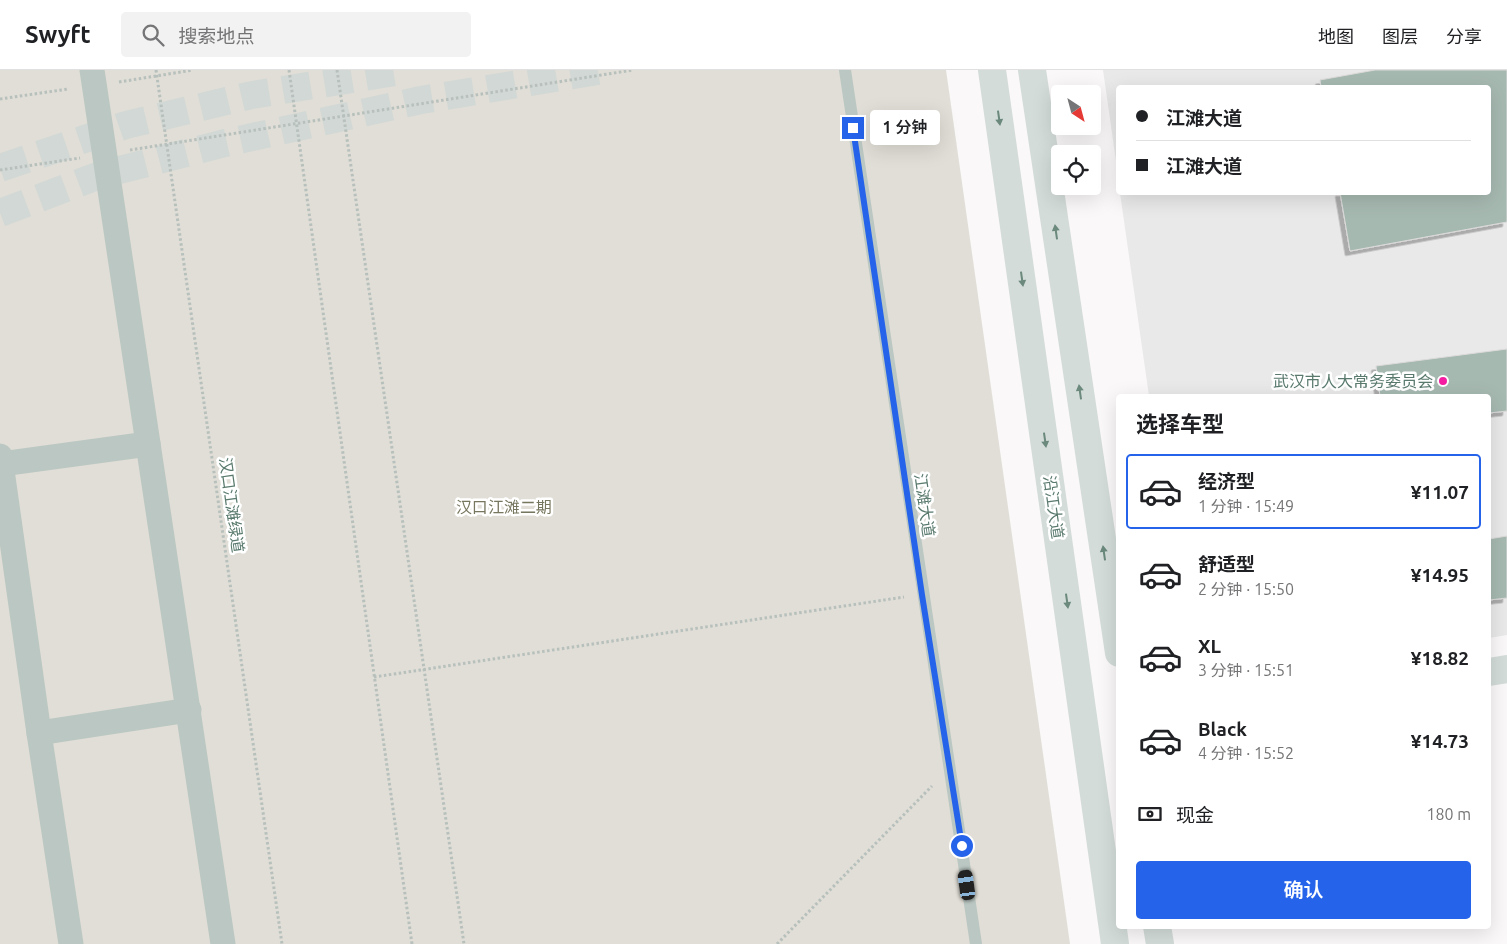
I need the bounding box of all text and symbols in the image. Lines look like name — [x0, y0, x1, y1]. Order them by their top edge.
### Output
search box — [121, 12, 471, 57]
text: Swyft — [25, 21, 91, 48]
icon: search — [139, 21, 167, 49]
text: 搜索地点 — [179, 25, 255, 47]
text: 地图 — [1318, 26, 1354, 46]
text: 图层 — [1382, 26, 1418, 46]
text: 分享 — [1446, 26, 1482, 46]
north arrow — [1051, 85, 1101, 135]
map controls — [1051, 85, 1101, 195]
text: 江滩大道 — [1166, 107, 1242, 129]
callout: 1 分钟 — [870, 110, 940, 146]
one-way arrow — [995, 111, 1003, 127]
route end — [842, 117, 864, 139]
text: 1 分钟 — [883, 118, 927, 136]
button: locate — [1051, 145, 1101, 195]
text: 江滩大道 — [1166, 155, 1242, 177]
one-way arrow — [1052, 223, 1060, 239]
one-way arrow — [1018, 271, 1026, 287]
place label: 武汉市人大常务委员会 — [1273, 372, 1433, 390]
marker: 武汉市人大常务委员会 — [1437, 375, 1449, 387]
one-way arrow — [1076, 384, 1084, 400]
text: 选择车型 — [1136, 411, 1224, 436]
one-way arrow — [1041, 432, 1049, 448]
street label: 汉口江滩绿道 — [216, 456, 248, 554]
icon: car — [1138, 469, 1183, 514]
text: 经济型 — [1198, 470, 1255, 492]
street label: 江滩大道 — [912, 472, 938, 538]
street label: 沿江大道 — [1041, 474, 1067, 540]
text: ¥11.07 — [1411, 481, 1469, 503]
text: 1 分钟 · 15:49 — [1198, 497, 1294, 515]
park label: 汉口江滩二期 — [456, 498, 552, 516]
one-way arrow — [1100, 545, 1108, 561]
icon: car — [1138, 552, 1183, 597]
text: 舒适型 — [1198, 553, 1255, 575]
text: ¥14.95 — [1411, 564, 1469, 586]
text: 2 分钟 · 15:50 — [1198, 580, 1294, 598]
one-way arrow — [1064, 593, 1072, 609]
icon: car — [1138, 635, 1183, 680]
text: XL — [1198, 635, 1221, 657]
text: ¥18.82 — [1411, 647, 1469, 669]
text: 3 分钟 · 15:51 — [1198, 661, 1294, 679]
icon: car — [1138, 718, 1183, 763]
text: Black — [1198, 718, 1247, 740]
text: ¥14.73 — [1411, 730, 1469, 752]
text: 4 分钟 · 15:52 — [1198, 744, 1294, 762]
icon: cash — [1136, 800, 1164, 828]
text: 现金 — [1176, 804, 1214, 826]
text: 180 m — [1426, 805, 1471, 823]
route start — [951, 835, 973, 857]
button: 确认 — [1136, 861, 1471, 919]
car — [957, 869, 976, 901]

